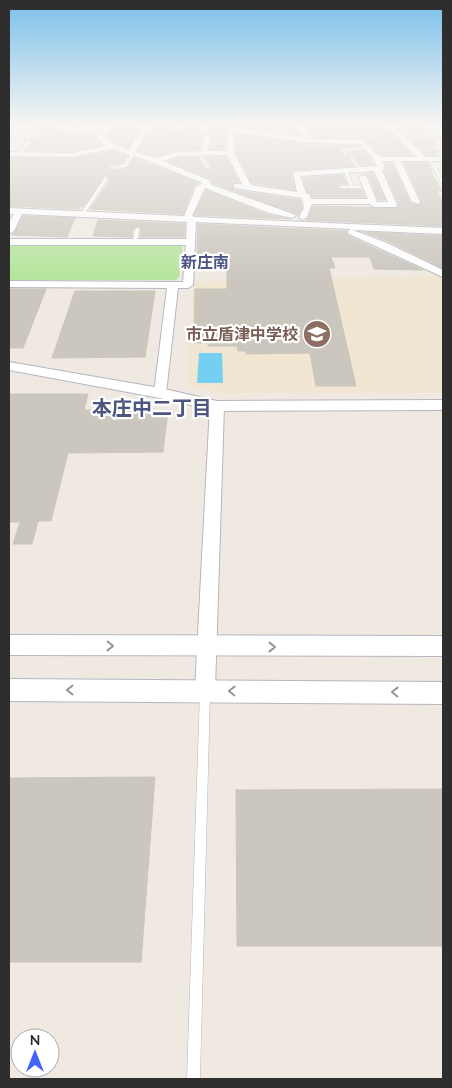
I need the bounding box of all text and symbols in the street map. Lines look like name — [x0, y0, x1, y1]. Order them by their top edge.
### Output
district label: 新庄南 — [181, 252, 229, 272]
school or university icon: 市立盾津中学校 — [302, 319, 332, 349]
place label: 市立盾津中学校 — [186, 324, 298, 344]
district label: 本庄中二丁目 — [92, 395, 212, 420]
one-way arrow — [106, 641, 114, 651]
one-way arrow — [269, 642, 277, 652]
one-way arrow — [65, 685, 73, 695]
one-way arrow — [228, 685, 236, 696]
one-way arrow — [390, 687, 398, 698]
north arrow — [10, 1028, 60, 1078]
text: N — [30, 1031, 40, 1049]

